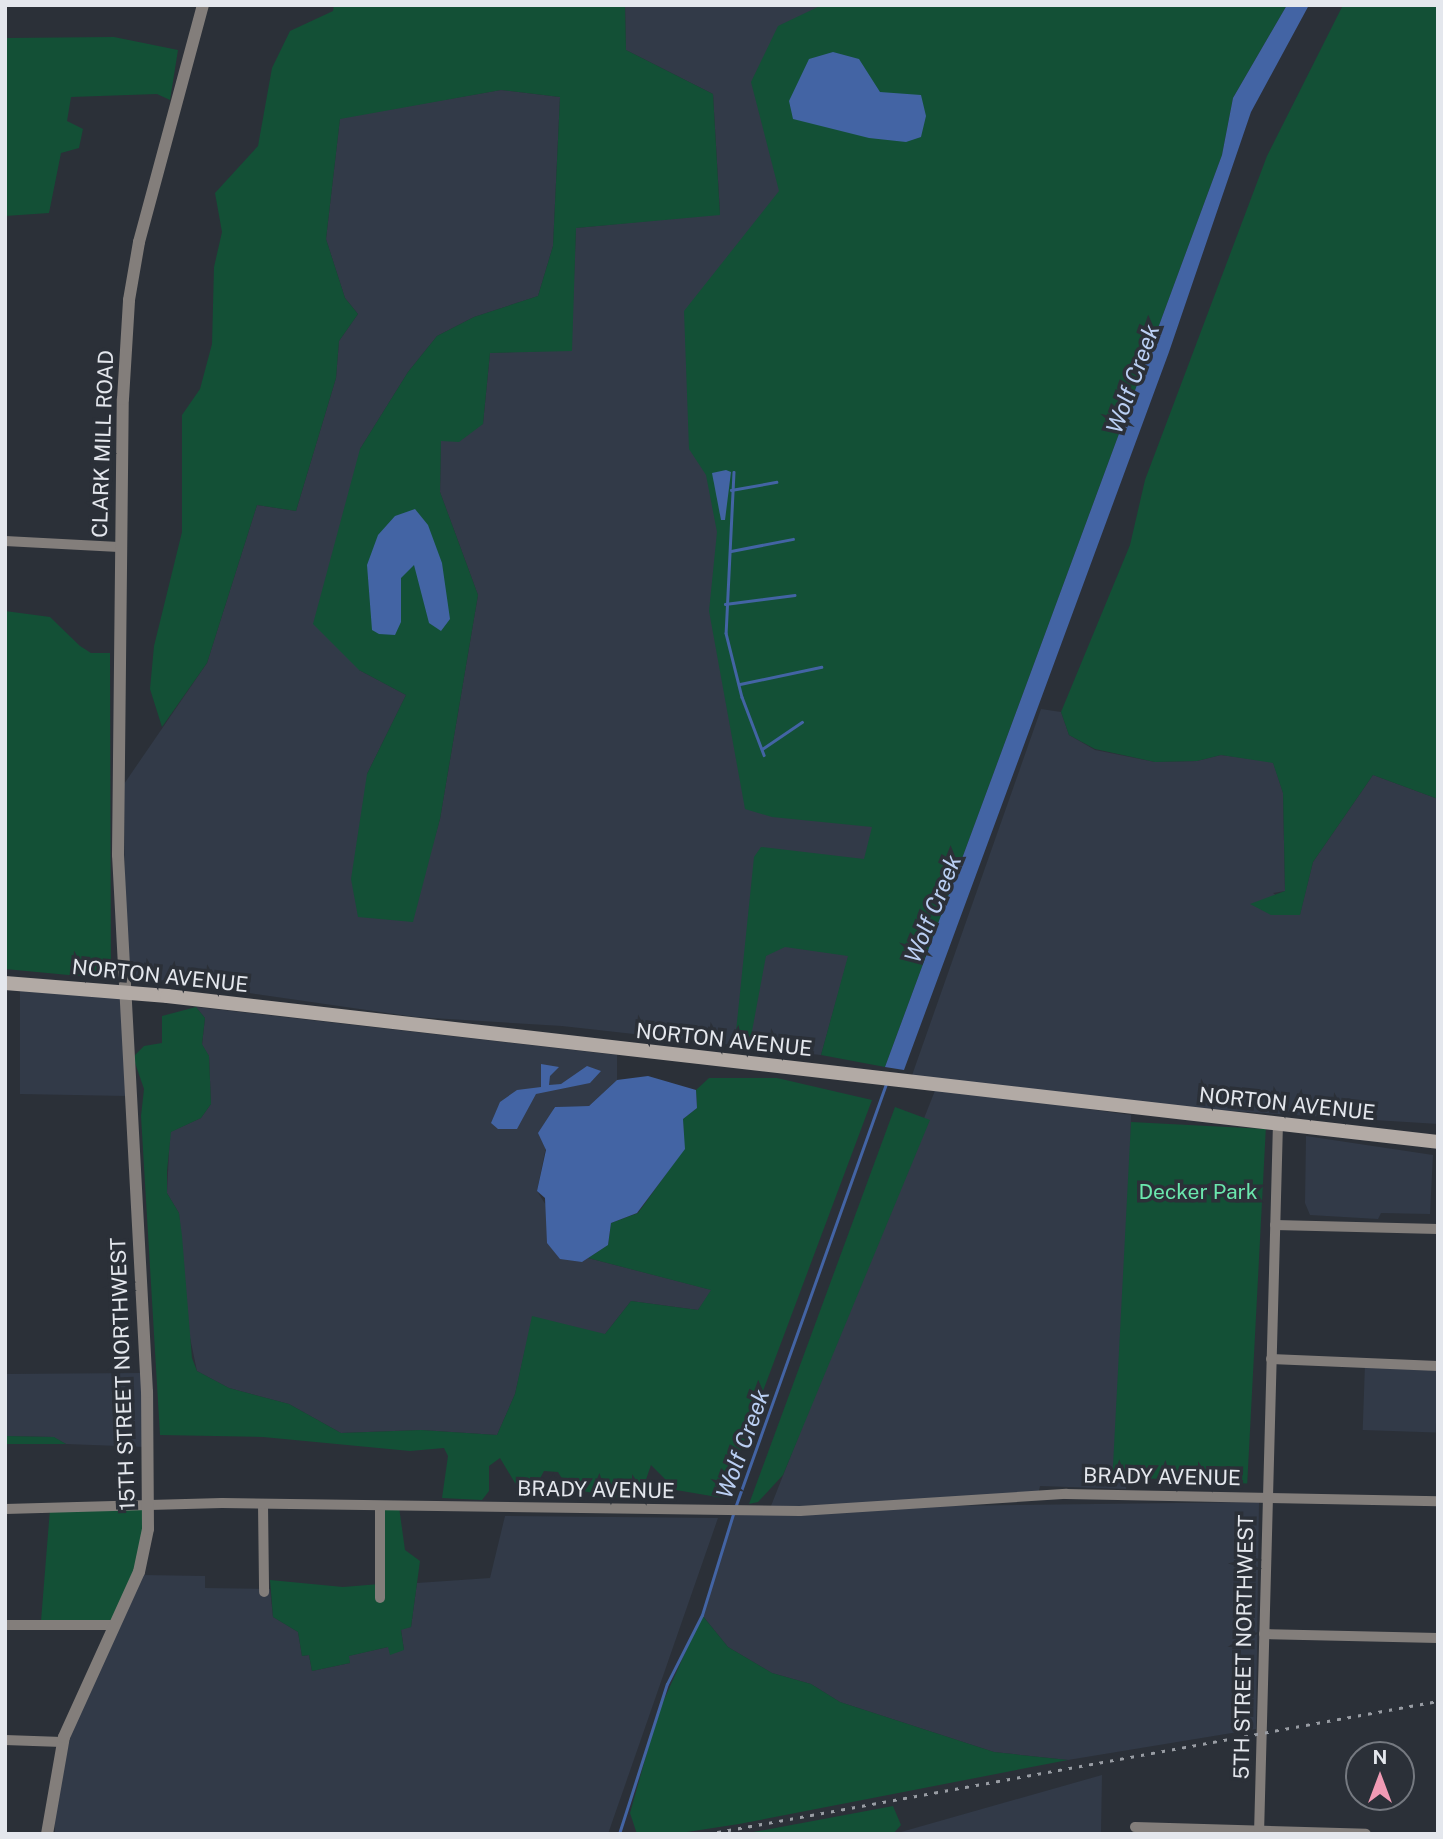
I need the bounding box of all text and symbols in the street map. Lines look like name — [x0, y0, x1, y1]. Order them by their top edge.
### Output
water label: Wolf Creek — [1101, 321, 1165, 437]
street label: CLARK MILL ROAD — [87, 350, 119, 538]
water label: Wolf Creek — [899, 851, 967, 967]
street label: NORTON AVENUE — [71, 954, 249, 998]
street label: NORTON AVENUE — [635, 1018, 813, 1062]
street label: NORTON AVENUE — [1198, 1082, 1376, 1126]
park label: Decker Park — [1138, 1179, 1258, 1205]
street label: 15TH STREET NORTHWEST — [106, 1237, 140, 1511]
water label: Wolf Creek — [711, 1386, 775, 1502]
street label: BRADY AVENUE — [1083, 1463, 1241, 1491]
street label: BRADY AVENUE — [517, 1476, 675, 1504]
street label: 5TH STREET NORTHWEST — [1229, 1514, 1259, 1780]
north arrow — [1345, 1741, 1415, 1811]
text: N — [1373, 1746, 1387, 1768]

